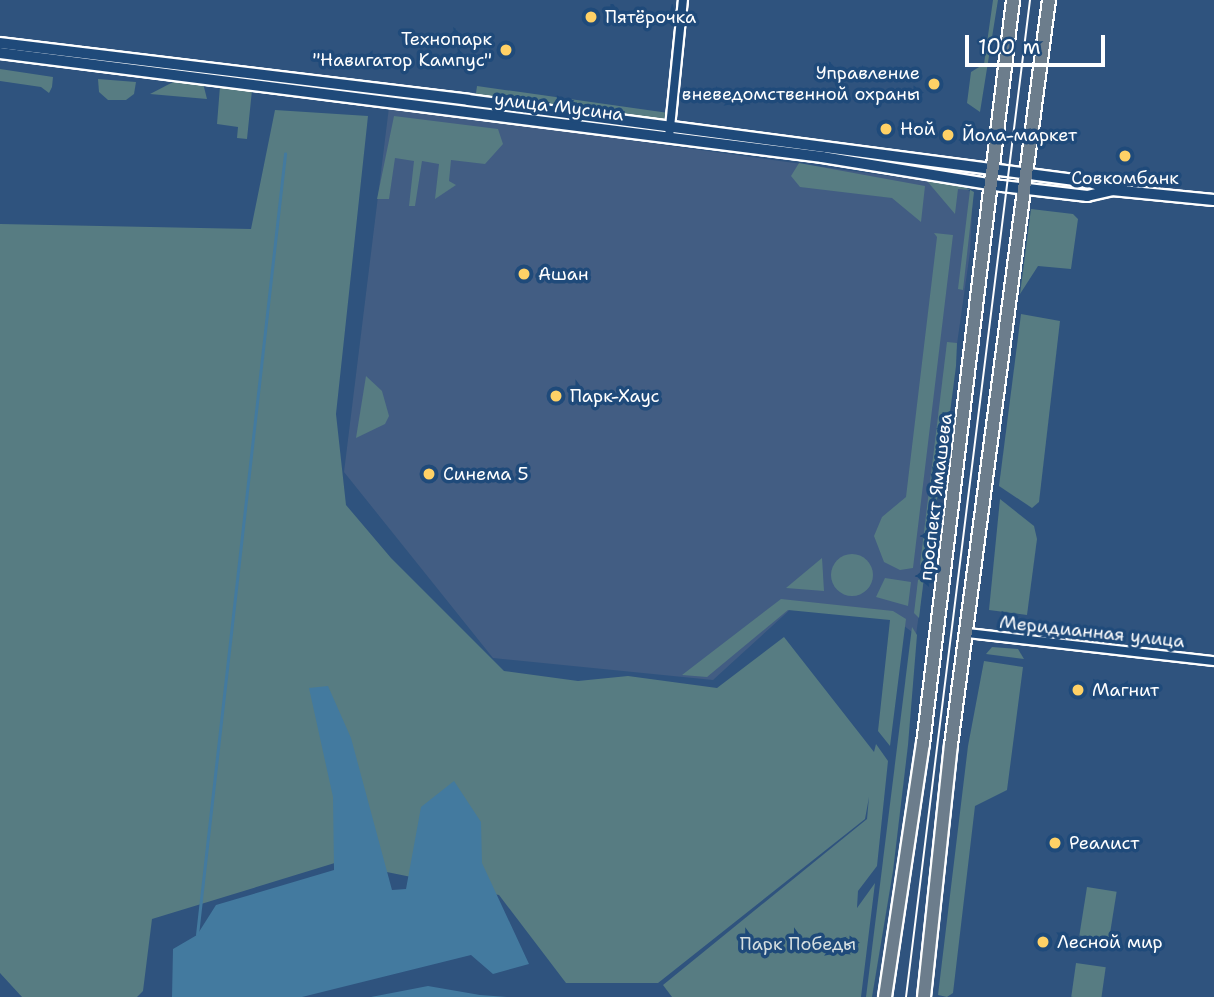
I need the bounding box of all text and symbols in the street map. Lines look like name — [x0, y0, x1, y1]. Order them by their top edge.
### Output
place label: Пятёрочка — [605, 6, 696, 28]
marker: Пятёрочка — [583, 9, 599, 25]
scale bar — [969, 21, 1109, 65]
place label: Технопарк "Навигатор Кампус" — [312, 29, 492, 72]
text: 100 m — [978, 33, 1041, 61]
marker: Технопарк "Навигатор Кампус" — [498, 42, 514, 58]
place label: Управление вневедомственной охраны — [682, 63, 920, 106]
marker: Управление вневедомственной охраны — [926, 76, 942, 92]
street label: улица Мусина — [493, 88, 625, 126]
place label: Ной — [900, 118, 936, 140]
marker: Ной — [878, 121, 894, 137]
place label: Йола-маркет — [962, 124, 1077, 146]
marker: Йола-маркет — [940, 127, 956, 143]
marker: Совкомбанк — [1117, 148, 1133, 164]
place label: Совкомбанк — [1071, 167, 1179, 189]
place label: Ашан — [538, 263, 589, 285]
marker: Ашан — [516, 266, 532, 282]
place label: Парк-Хаус — [570, 385, 660, 407]
marker: Парк-Хаус — [548, 388, 564, 404]
street label: проспект Ямашева — [915, 412, 957, 582]
place label: Синема 5 — [443, 463, 529, 485]
marker: Синема 5 — [421, 466, 437, 482]
street label: Меридианная улица — [998, 612, 1186, 652]
place label: Магнит — [1092, 679, 1159, 701]
marker: Магнит — [1070, 682, 1086, 698]
place label: Реалист — [1069, 832, 1139, 854]
marker: Реалист — [1047, 835, 1063, 851]
place label: Лесной мир — [1057, 931, 1163, 953]
park label: Парк Победы — [740, 933, 856, 955]
marker: Лесной мир — [1035, 934, 1051, 950]

